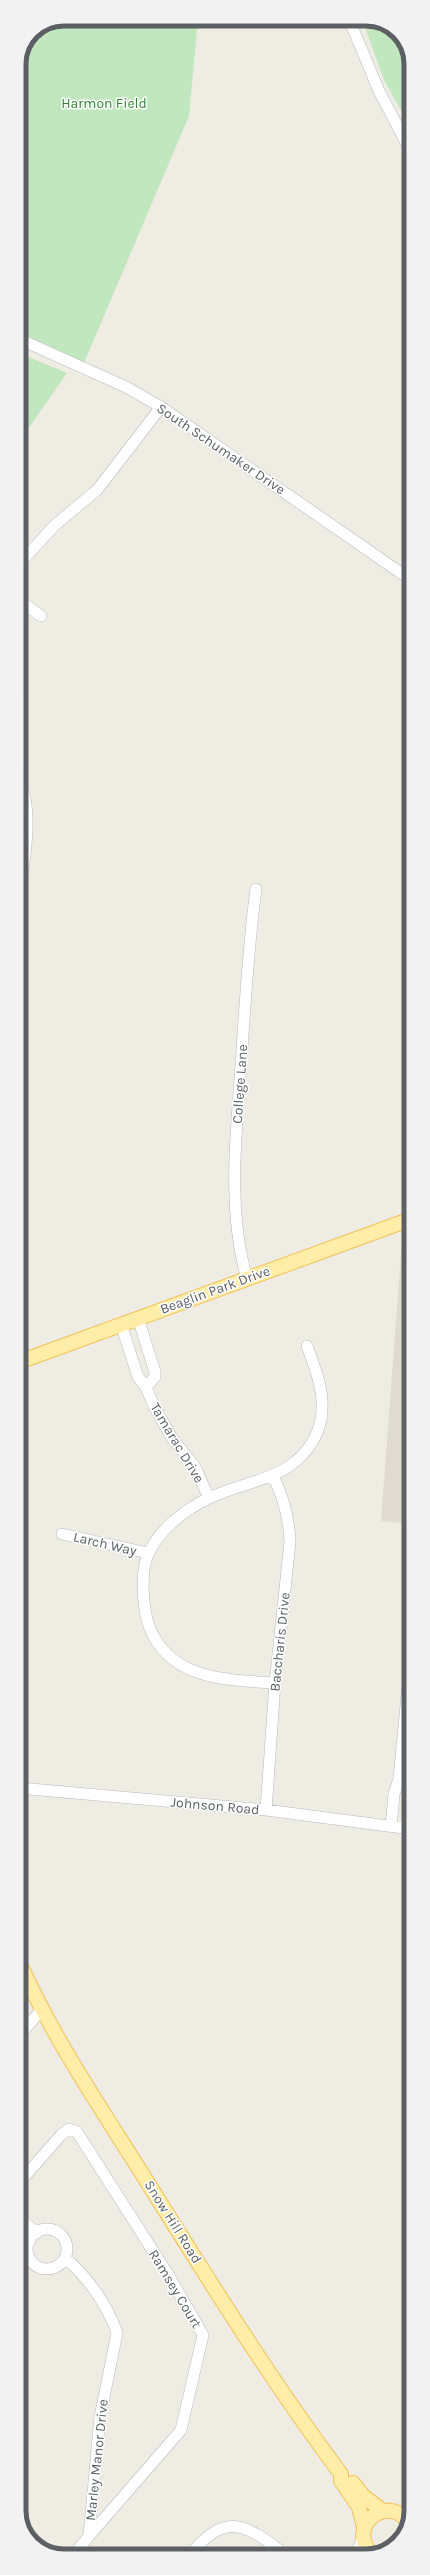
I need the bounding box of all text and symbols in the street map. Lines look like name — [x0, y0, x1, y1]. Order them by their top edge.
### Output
park label: Harmon Field — [61, 95, 147, 112]
street label: South Schumaker Drive — [154, 400, 288, 498]
street label: College Lane — [229, 1044, 251, 1124]
street label: Beaglin Park Drive — [158, 1262, 272, 1318]
street label: Tamarac Drive — [146, 1400, 208, 1486]
street label: Larch Way — [72, 1528, 139, 1560]
street label: Baccharis Drive — [266, 1592, 294, 1692]
street label: Johnson Road — [170, 1794, 260, 1818]
street label: Snow Hill Road — [141, 2177, 205, 2267]
street label: Ramsey Court — [145, 2247, 205, 2331]
street label: Marley Manor Drive — [82, 2398, 112, 2522]

